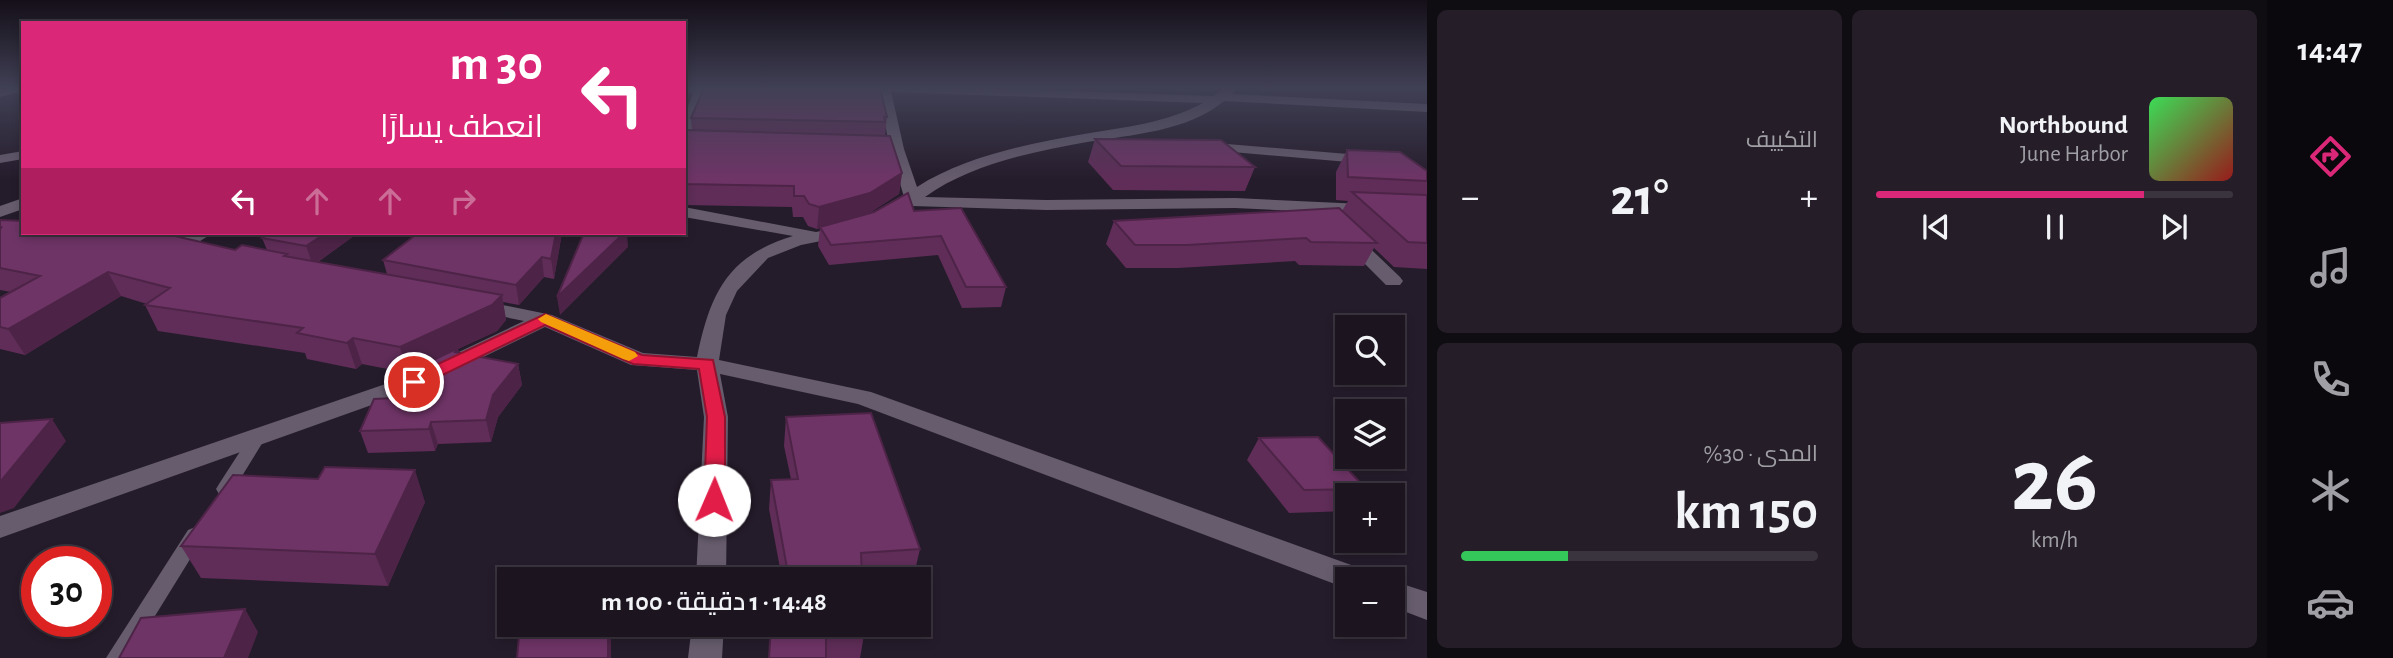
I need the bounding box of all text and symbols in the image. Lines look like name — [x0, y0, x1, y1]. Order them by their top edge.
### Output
text: 14:47 — [2298, 34, 2362, 66]
text: 30 m — [449, 40, 543, 89]
icon: left — [567, 49, 658, 140]
text: انعطف يسارًا — [380, 111, 543, 143]
text: Northbound — [1999, 112, 2128, 138]
text: التكييف — [1746, 129, 1818, 152]
icon: directions — [2306, 132, 2355, 181]
text: June Harbor — [2020, 143, 2128, 166]
text: 21° — [1610, 172, 1669, 224]
text: − — [1461, 179, 1479, 217]
text: + — [1800, 179, 1818, 217]
icon: left — [225, 182, 263, 220]
icon: ahead — [298, 182, 336, 220]
icon: ahead — [371, 182, 409, 220]
icon: right — [444, 182, 482, 220]
icon: previous — [1917, 208, 1955, 246]
icon: pause — [2036, 208, 2074, 246]
icon: next — [2155, 208, 2193, 246]
icon: music — [2306, 243, 2355, 292]
map controls — [1335, 315, 1405, 637]
button: search — [1335, 315, 1405, 385]
pin — [384, 352, 444, 412]
icon: phone — [2306, 355, 2355, 404]
icon: arrive — [395, 363, 433, 401]
button: layers — [1335, 399, 1405, 469]
text: 26 — [2011, 436, 2098, 527]
text: المدى · 30% — [1704, 443, 1818, 466]
position arrow — [677, 463, 751, 537]
icon: climate — [2306, 466, 2355, 515]
button: + — [1335, 483, 1405, 553]
text: 150 km — [1674, 486, 1818, 538]
text: km/h — [2031, 529, 2078, 552]
speed limit sign: 30 — [21, 546, 112, 637]
button: − — [1335, 567, 1405, 637]
icon: car — [2306, 578, 2355, 627]
text: 14:48 · 1 دقيقة · 100 m — [601, 589, 827, 615]

